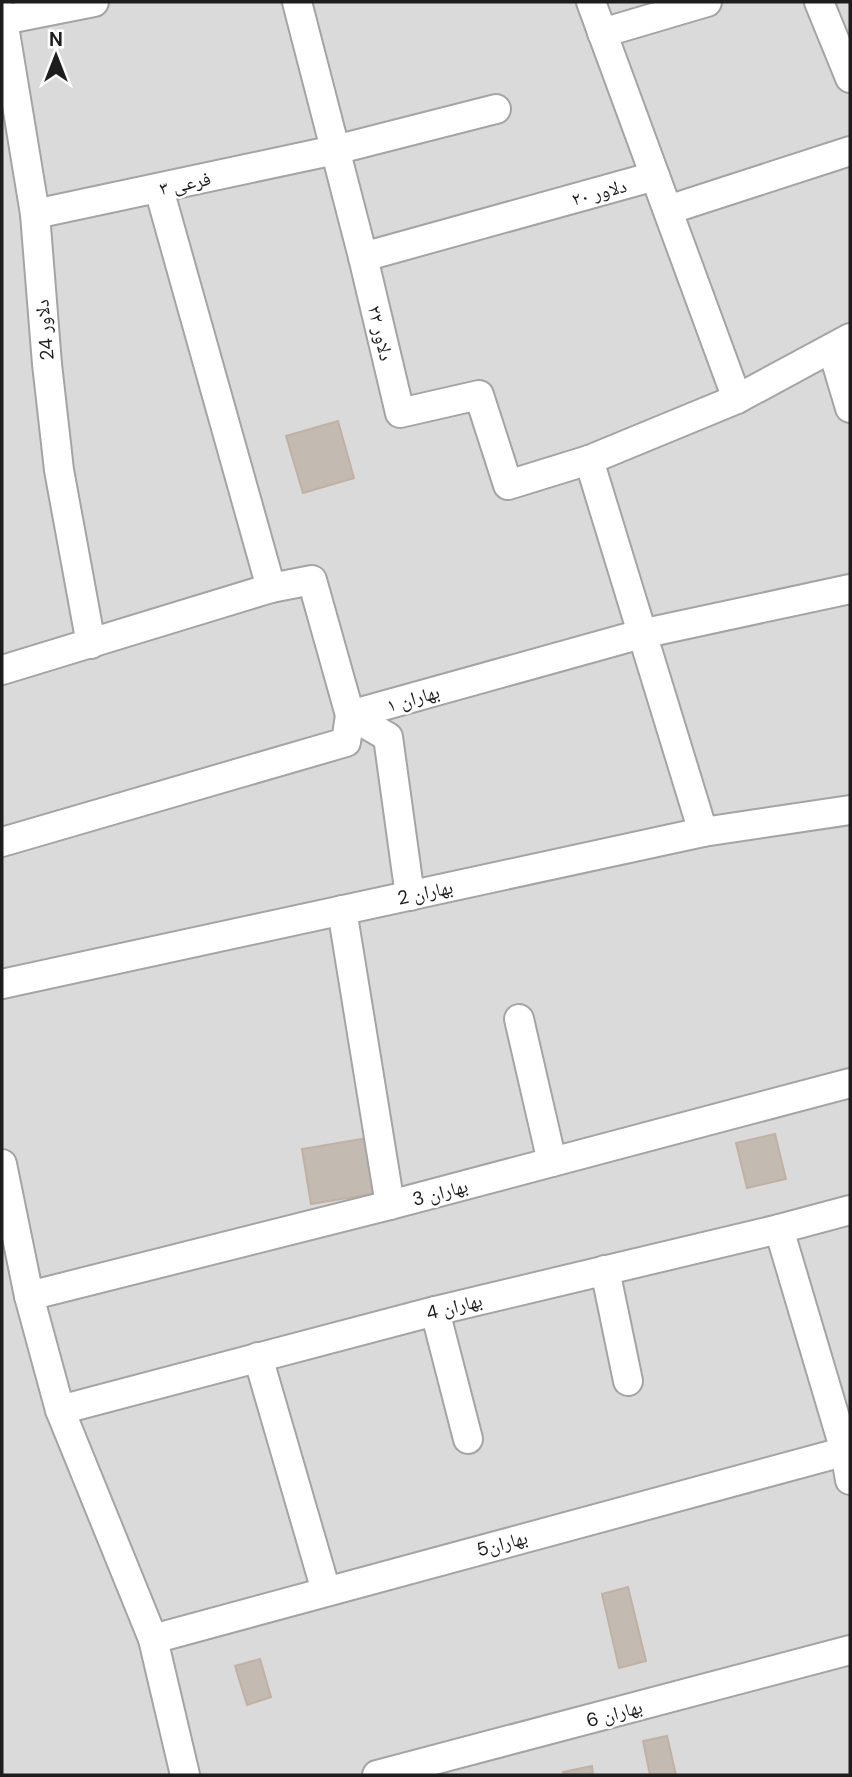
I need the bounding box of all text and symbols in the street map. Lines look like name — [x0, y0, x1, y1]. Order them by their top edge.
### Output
north arrow — [21, 21, 91, 91]
text: N — [49, 27, 63, 52]
street label: فرعی ۳ — [157, 166, 213, 201]
street label: دلاور ۲۰ — [569, 173, 630, 212]
street label: دلاور 24 — [29, 298, 60, 362]
street label: دلاور ۲۲ — [362, 303, 399, 363]
street label: بهاران ۱ — [384, 679, 442, 718]
street label: بهاران 2 — [395, 874, 455, 911]
street label: بهاران 3 — [410, 1173, 471, 1212]
street label: بهاران 4 — [424, 1287, 485, 1325]
street label: بهاران5 — [474, 1525, 530, 1562]
street label: بهاران 6 — [583, 1694, 645, 1733]

